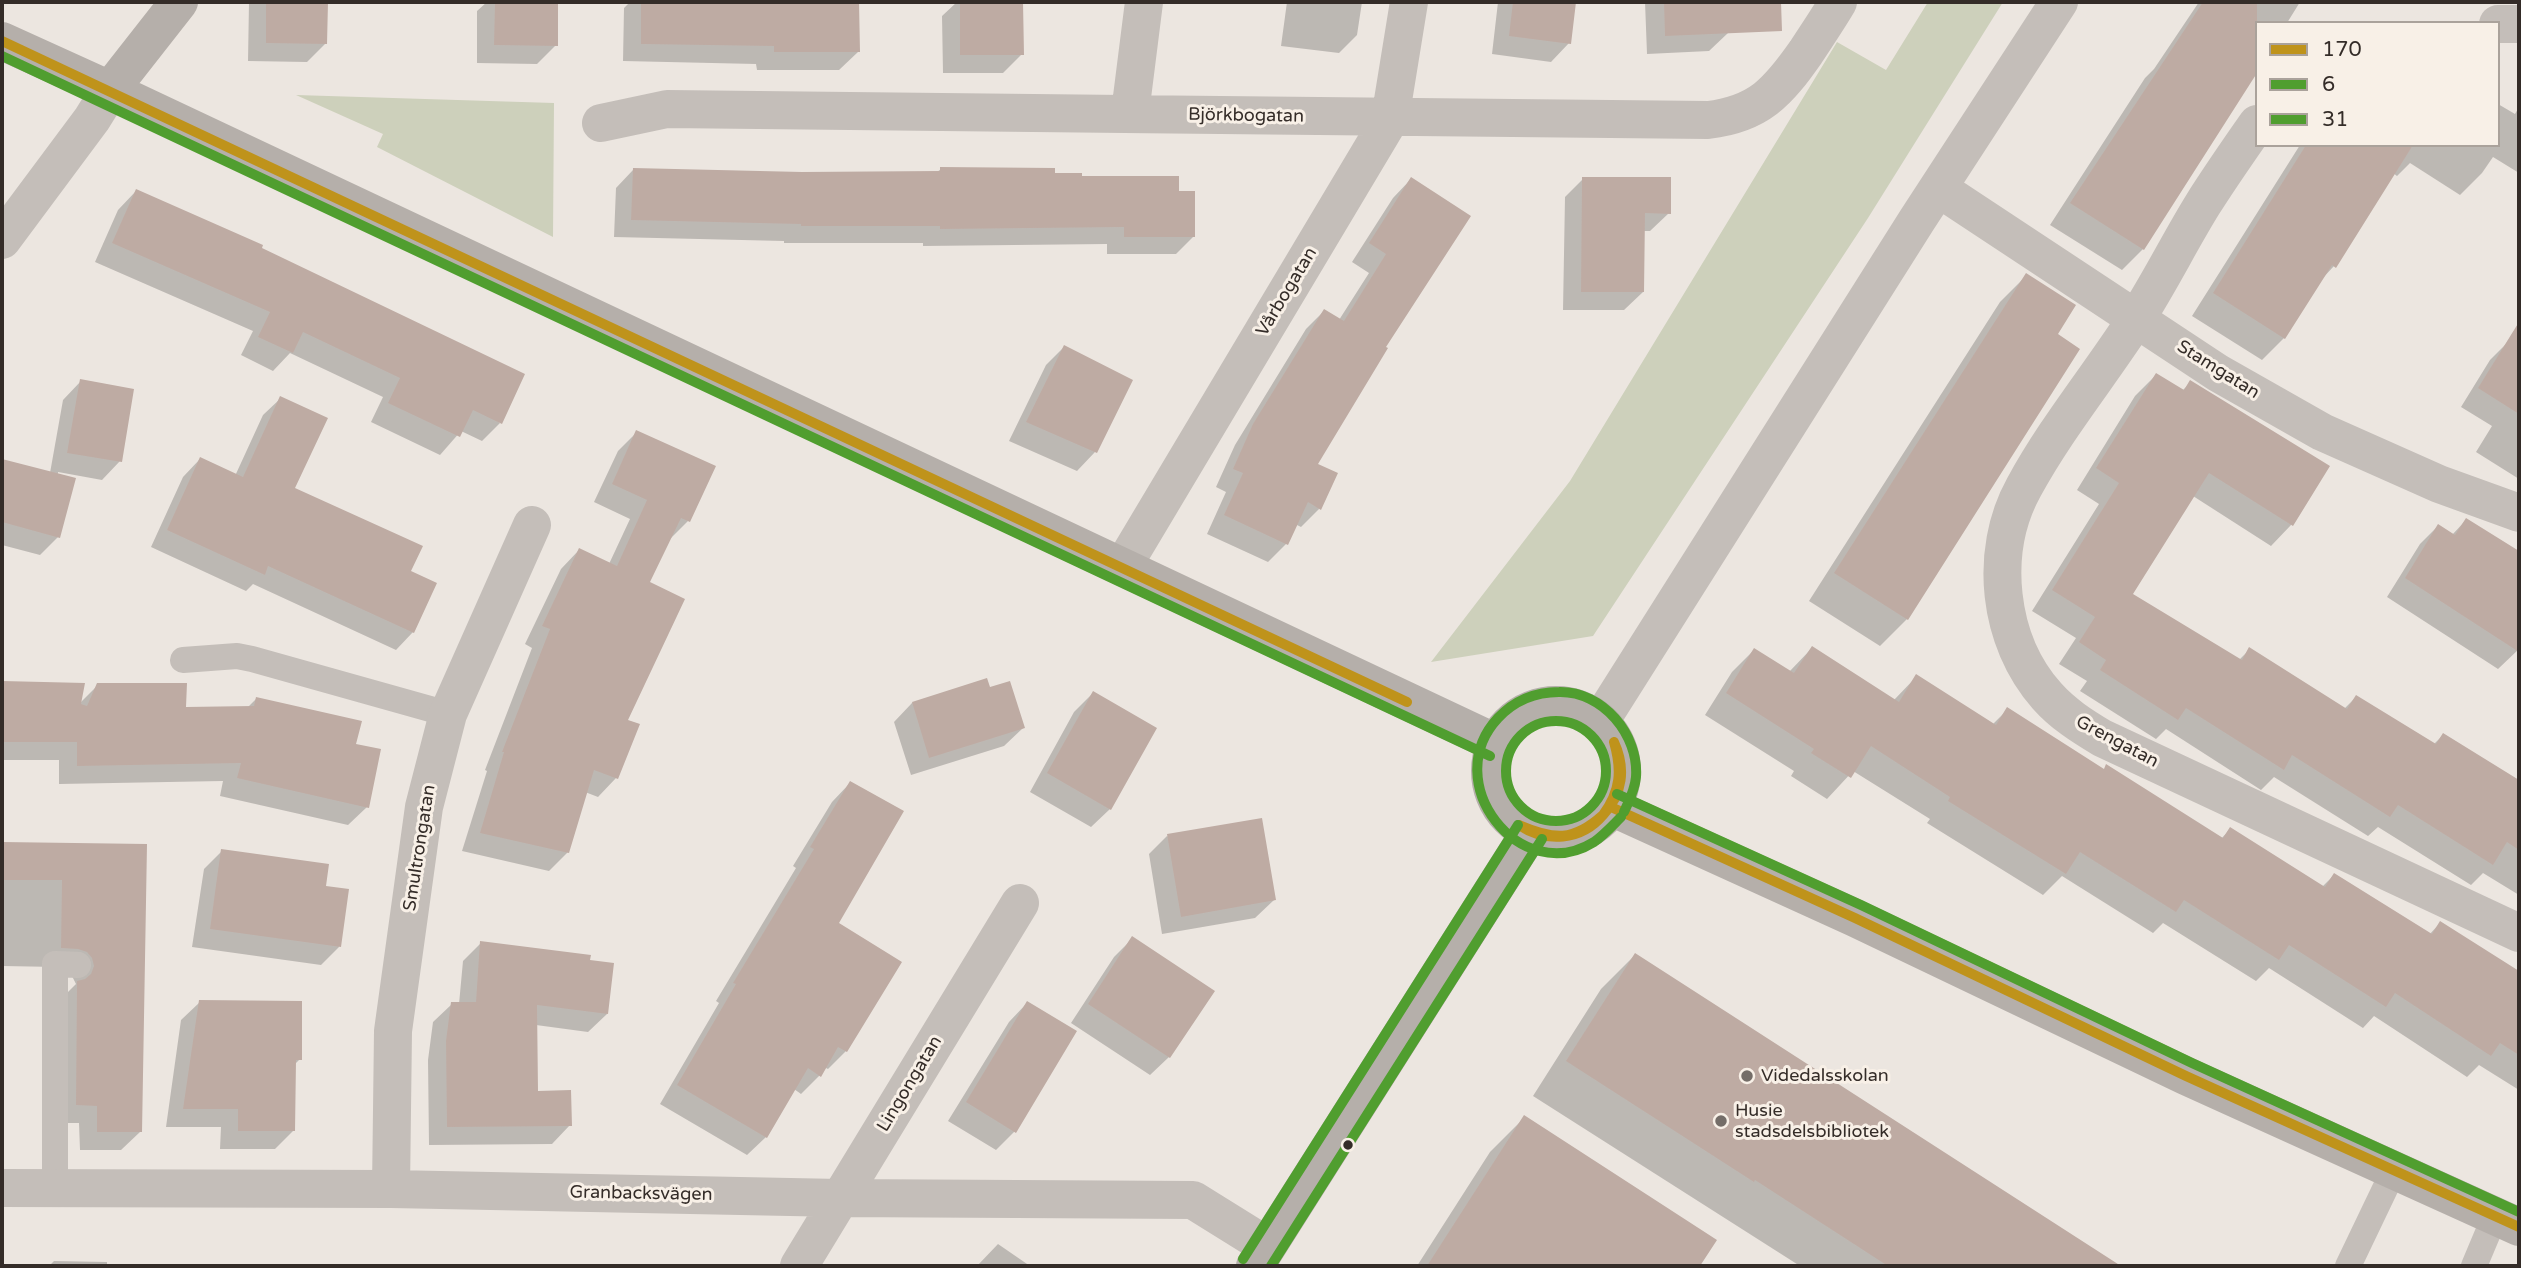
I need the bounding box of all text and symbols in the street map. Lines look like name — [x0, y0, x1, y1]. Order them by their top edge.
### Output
legend — [2255, 21, 2500, 147]
text: 170 — [2322, 37, 2362, 62]
text: 6 — [2322, 72, 2335, 97]
street label: Björkbogatan — [1188, 104, 1304, 128]
text: 31 — [2322, 107, 2348, 132]
street label: Vårbogatan — [1252, 244, 1322, 340]
street label: Stamgatan — [2173, 336, 2263, 404]
street label: Grengatan — [2072, 711, 2162, 773]
street label: Smultrongatan — [399, 783, 441, 913]
street label: Lingongatan — [873, 1032, 947, 1136]
place label: Videdalsskolan — [1761, 1065, 1889, 1087]
marker: Videdalsskolan — [1739, 1068, 1755, 1084]
place label: Husie stadsdelsbibliotek — [1735, 1100, 1889, 1142]
marker: Husie stadsdelsbibliotek — [1713, 1113, 1729, 1129]
unlabelled marker — [1341, 1138, 1355, 1152]
street label: Granbacksvägen — [569, 1182, 713, 1206]

